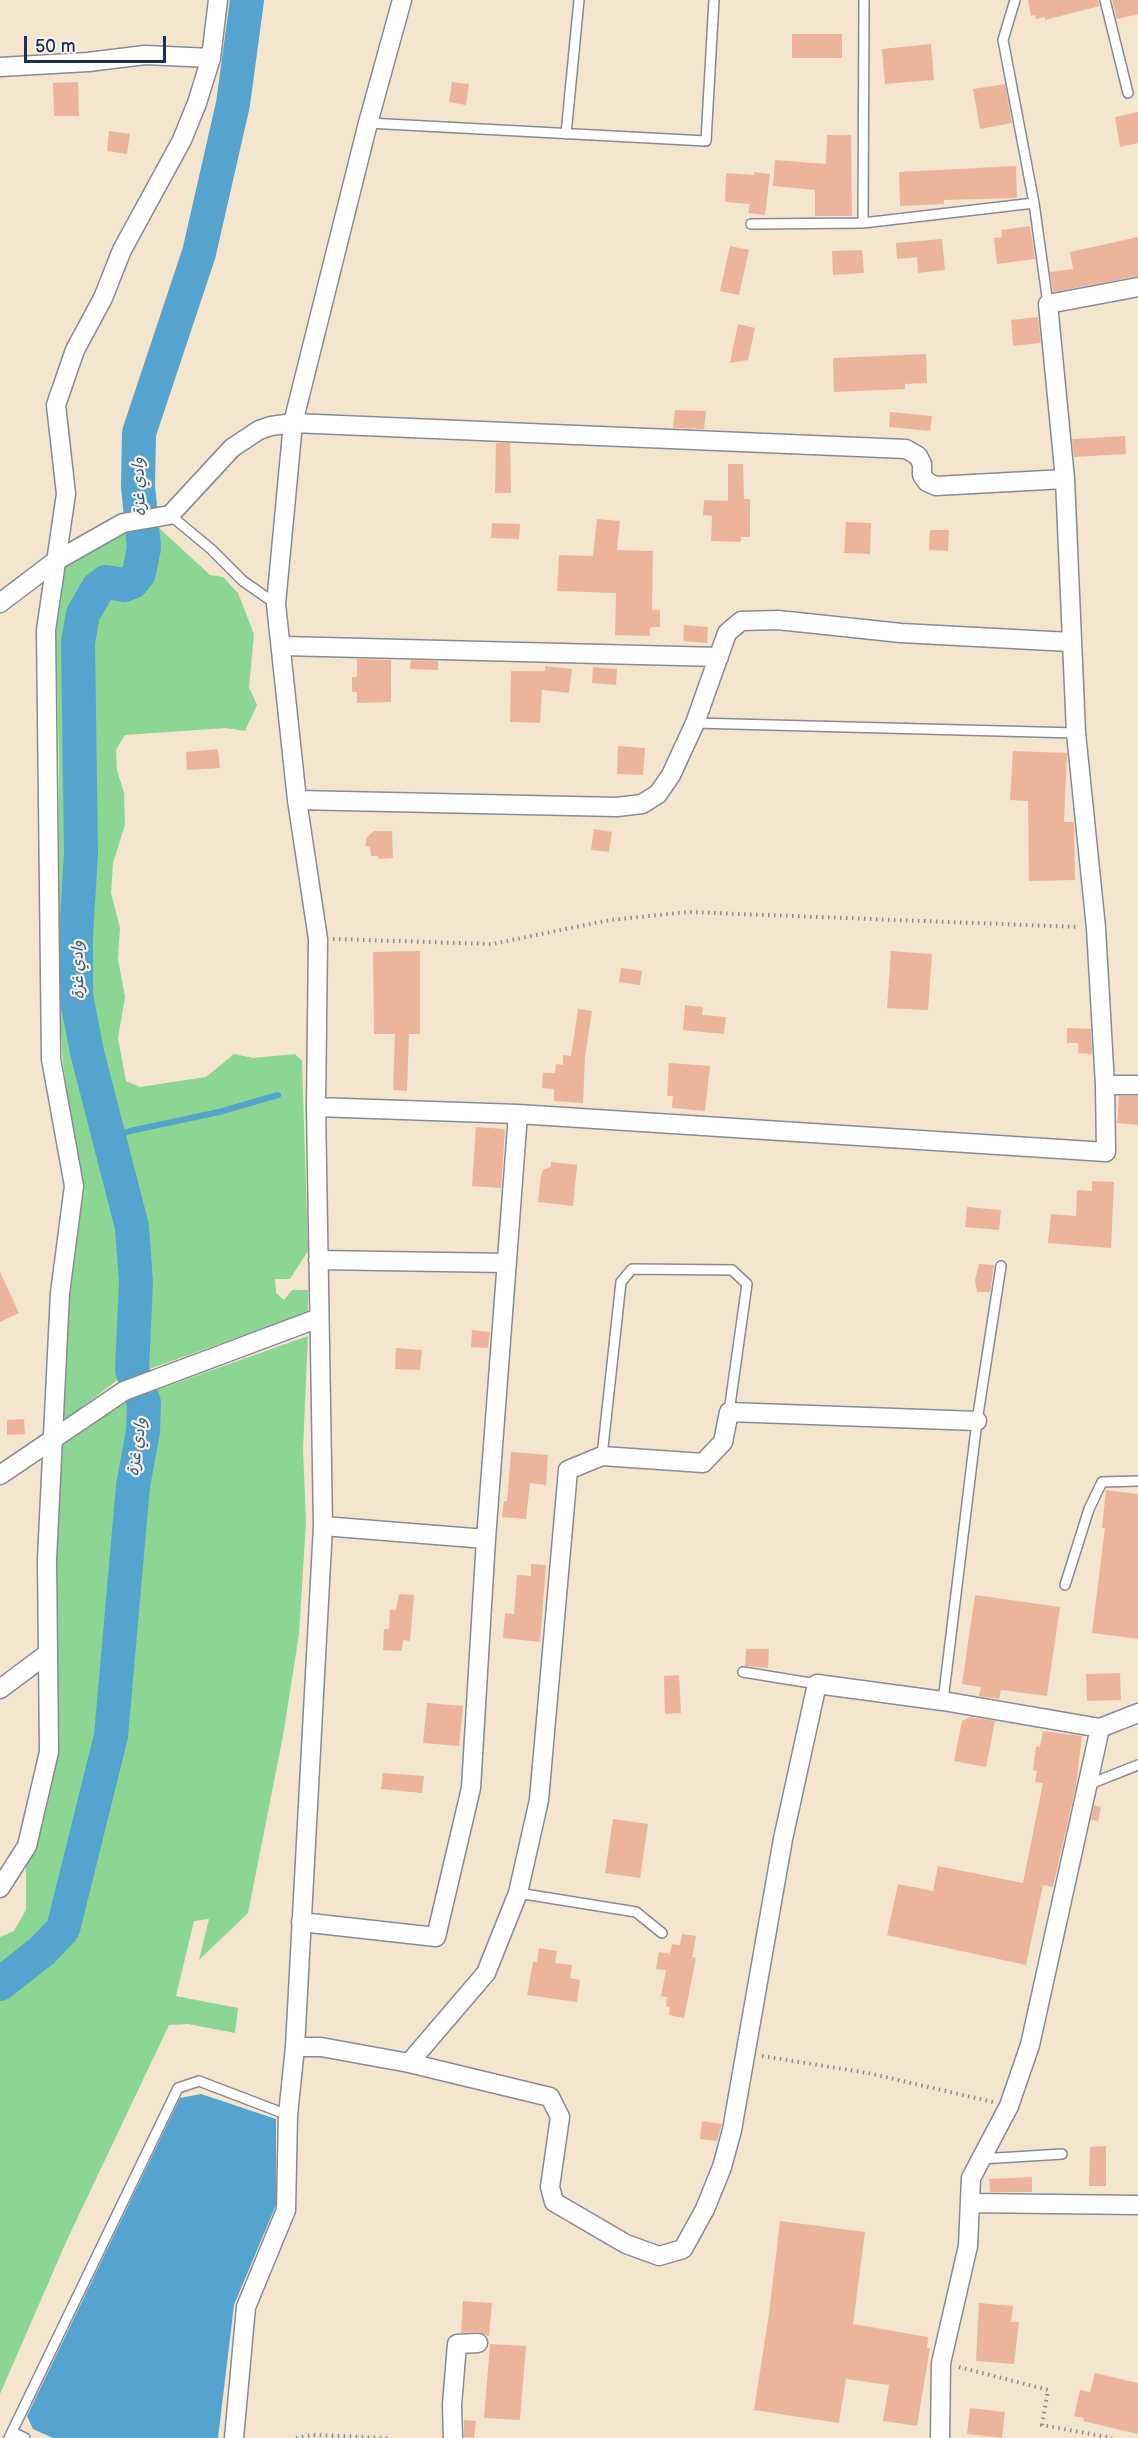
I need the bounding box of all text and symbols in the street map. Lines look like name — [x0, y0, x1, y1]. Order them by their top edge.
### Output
scale bar — [27, 24, 170, 62]
text: 50 m — [35, 36, 76, 57]
water label: وادي غزة — [129, 457, 151, 517]
water label: وادي غزة — [69, 940, 89, 1000]
water label: وادي غزة — [124, 1417, 152, 1477]

